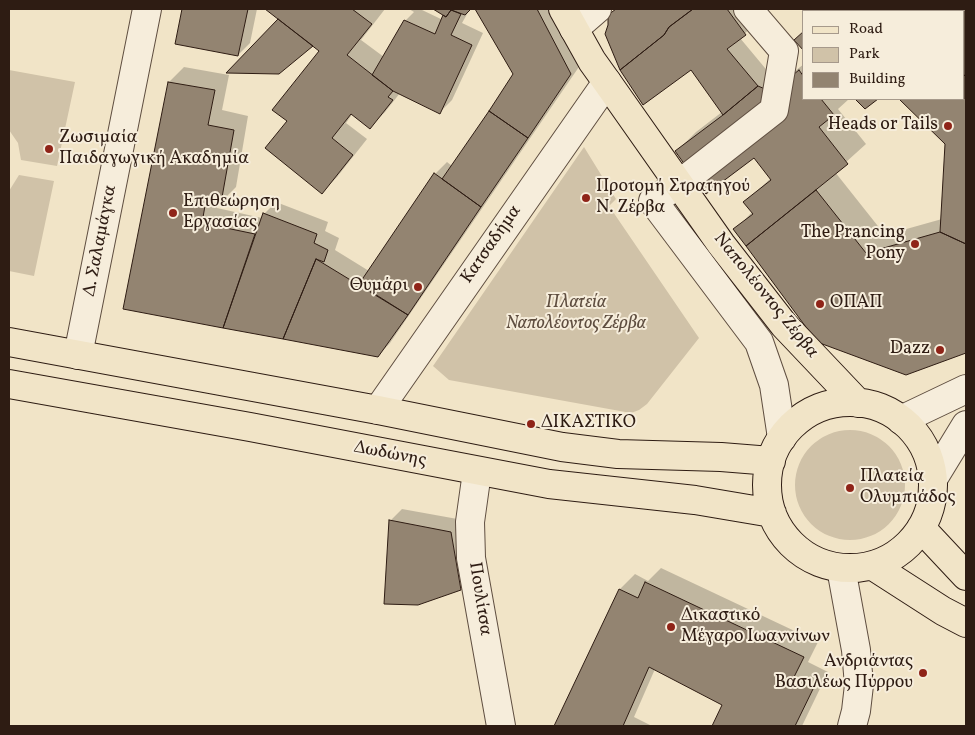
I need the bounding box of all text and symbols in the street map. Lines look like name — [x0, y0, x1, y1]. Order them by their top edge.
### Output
legend — [802, 10, 965, 100]
text: Road — [849, 19, 883, 40]
text: Park — [849, 44, 880, 65]
text: Building — [849, 69, 905, 90]
place label: Heads or Tails — [828, 115, 938, 137]
marker: Heads or Tails — [942, 120, 954, 132]
place label: Ζωσιμαία Παιδαγωγική Ακαδημία — [59, 128, 249, 170]
marker: Ζωσιμαία Παιδαγωγική Ακαδημία — [43, 143, 55, 155]
place label: Προτομή Στρατηγού Ν. Ζέρβα — [596, 177, 750, 220]
street label: Δ. Σαλαμάγκα — [80, 184, 122, 298]
place label: Επιθεώρηση Εργασίας — [183, 192, 281, 234]
marker: Προτομή Στρατηγού Ν. Ζέρβα — [580, 192, 592, 204]
street label: Κατσαδήμα — [457, 202, 527, 288]
marker: Επιθεώρηση Εργασίας — [167, 207, 179, 219]
place label: The Prancing Pony — [801, 223, 905, 266]
street label: Ναπολέοντος Ζέρβα — [708, 229, 822, 363]
marker: The Prancing Pony — [909, 238, 921, 250]
place label: Θυμάρι — [350, 276, 408, 298]
marker: Θυμάρι — [412, 281, 424, 293]
park label: Πλατεία Ναπολέοντος Ζέρβα — [506, 293, 646, 336]
place label: ΟΠΑΠ — [830, 293, 883, 315]
marker: ΟΠΑΠ — [814, 298, 826, 310]
place label: Dazz — [890, 339, 930, 361]
marker: Dazz — [934, 344, 946, 356]
place label: ΔΙΚΑΣΤΙΚΟ — [541, 413, 636, 435]
marker: ΔΙΚΑΣΤΙΚΟ — [525, 418, 537, 430]
street label: Δωδώνης — [352, 437, 428, 473]
place label: Πλατεία Ολυμπιάδος — [860, 467, 956, 509]
marker: Πλατεία Ολυμπιάδος — [844, 482, 856, 494]
street label: Πουλίτσα — [463, 561, 495, 637]
place label: Δικαστικό Μέγαρο Ιωαννίνων — [681, 606, 830, 649]
marker: Δικαστικό Μέγαρο Ιωαννίνων — [665, 621, 677, 633]
place label: Ανδριάντας Βασιλέως Πύρρου — [775, 652, 913, 694]
marker: Ανδριάντας Βασιλέως Πύρρου — [917, 667, 929, 679]

